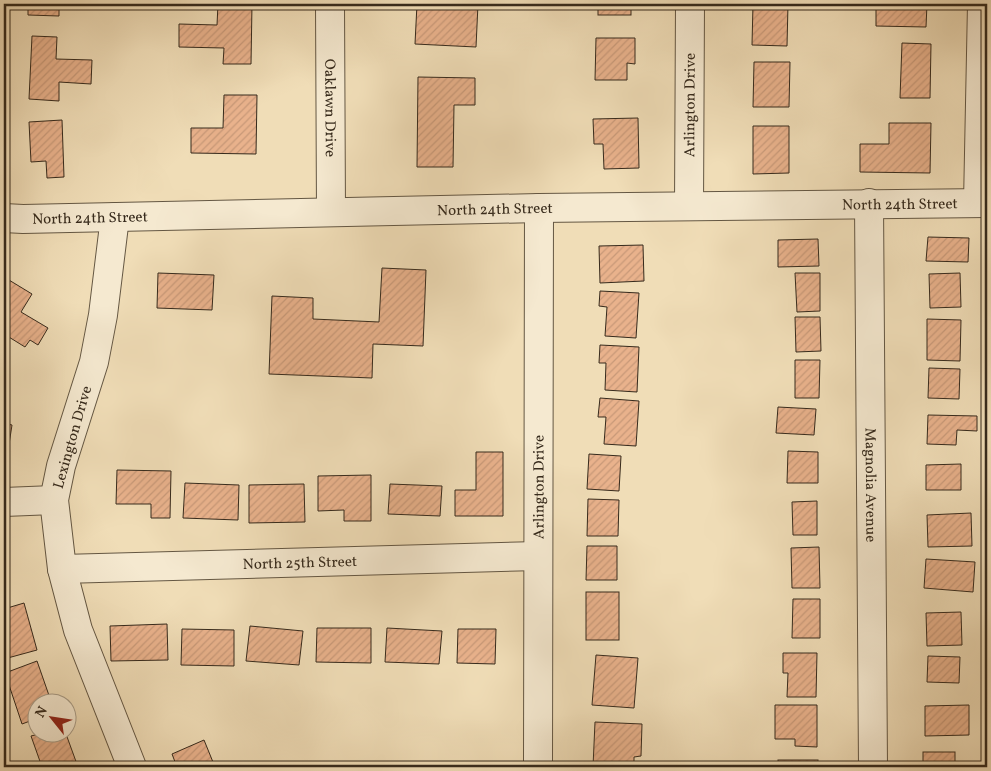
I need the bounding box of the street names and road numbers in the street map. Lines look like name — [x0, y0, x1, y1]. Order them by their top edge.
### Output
street label: Arlington Drive — [680, 53, 702, 157]
street label: Oaklawn Drive — [318, 59, 340, 157]
street label: North 24th Street — [842, 194, 958, 217]
street label: North 24th Street — [437, 199, 553, 222]
street label: North 24th Street — [32, 207, 148, 231]
street label: Lexington Drive — [49, 383, 98, 491]
street label: Magnolia Avenue — [859, 428, 880, 542]
street label: Arlington Drive — [529, 435, 551, 539]
street label: North 25th Street — [242, 552, 357, 576]

